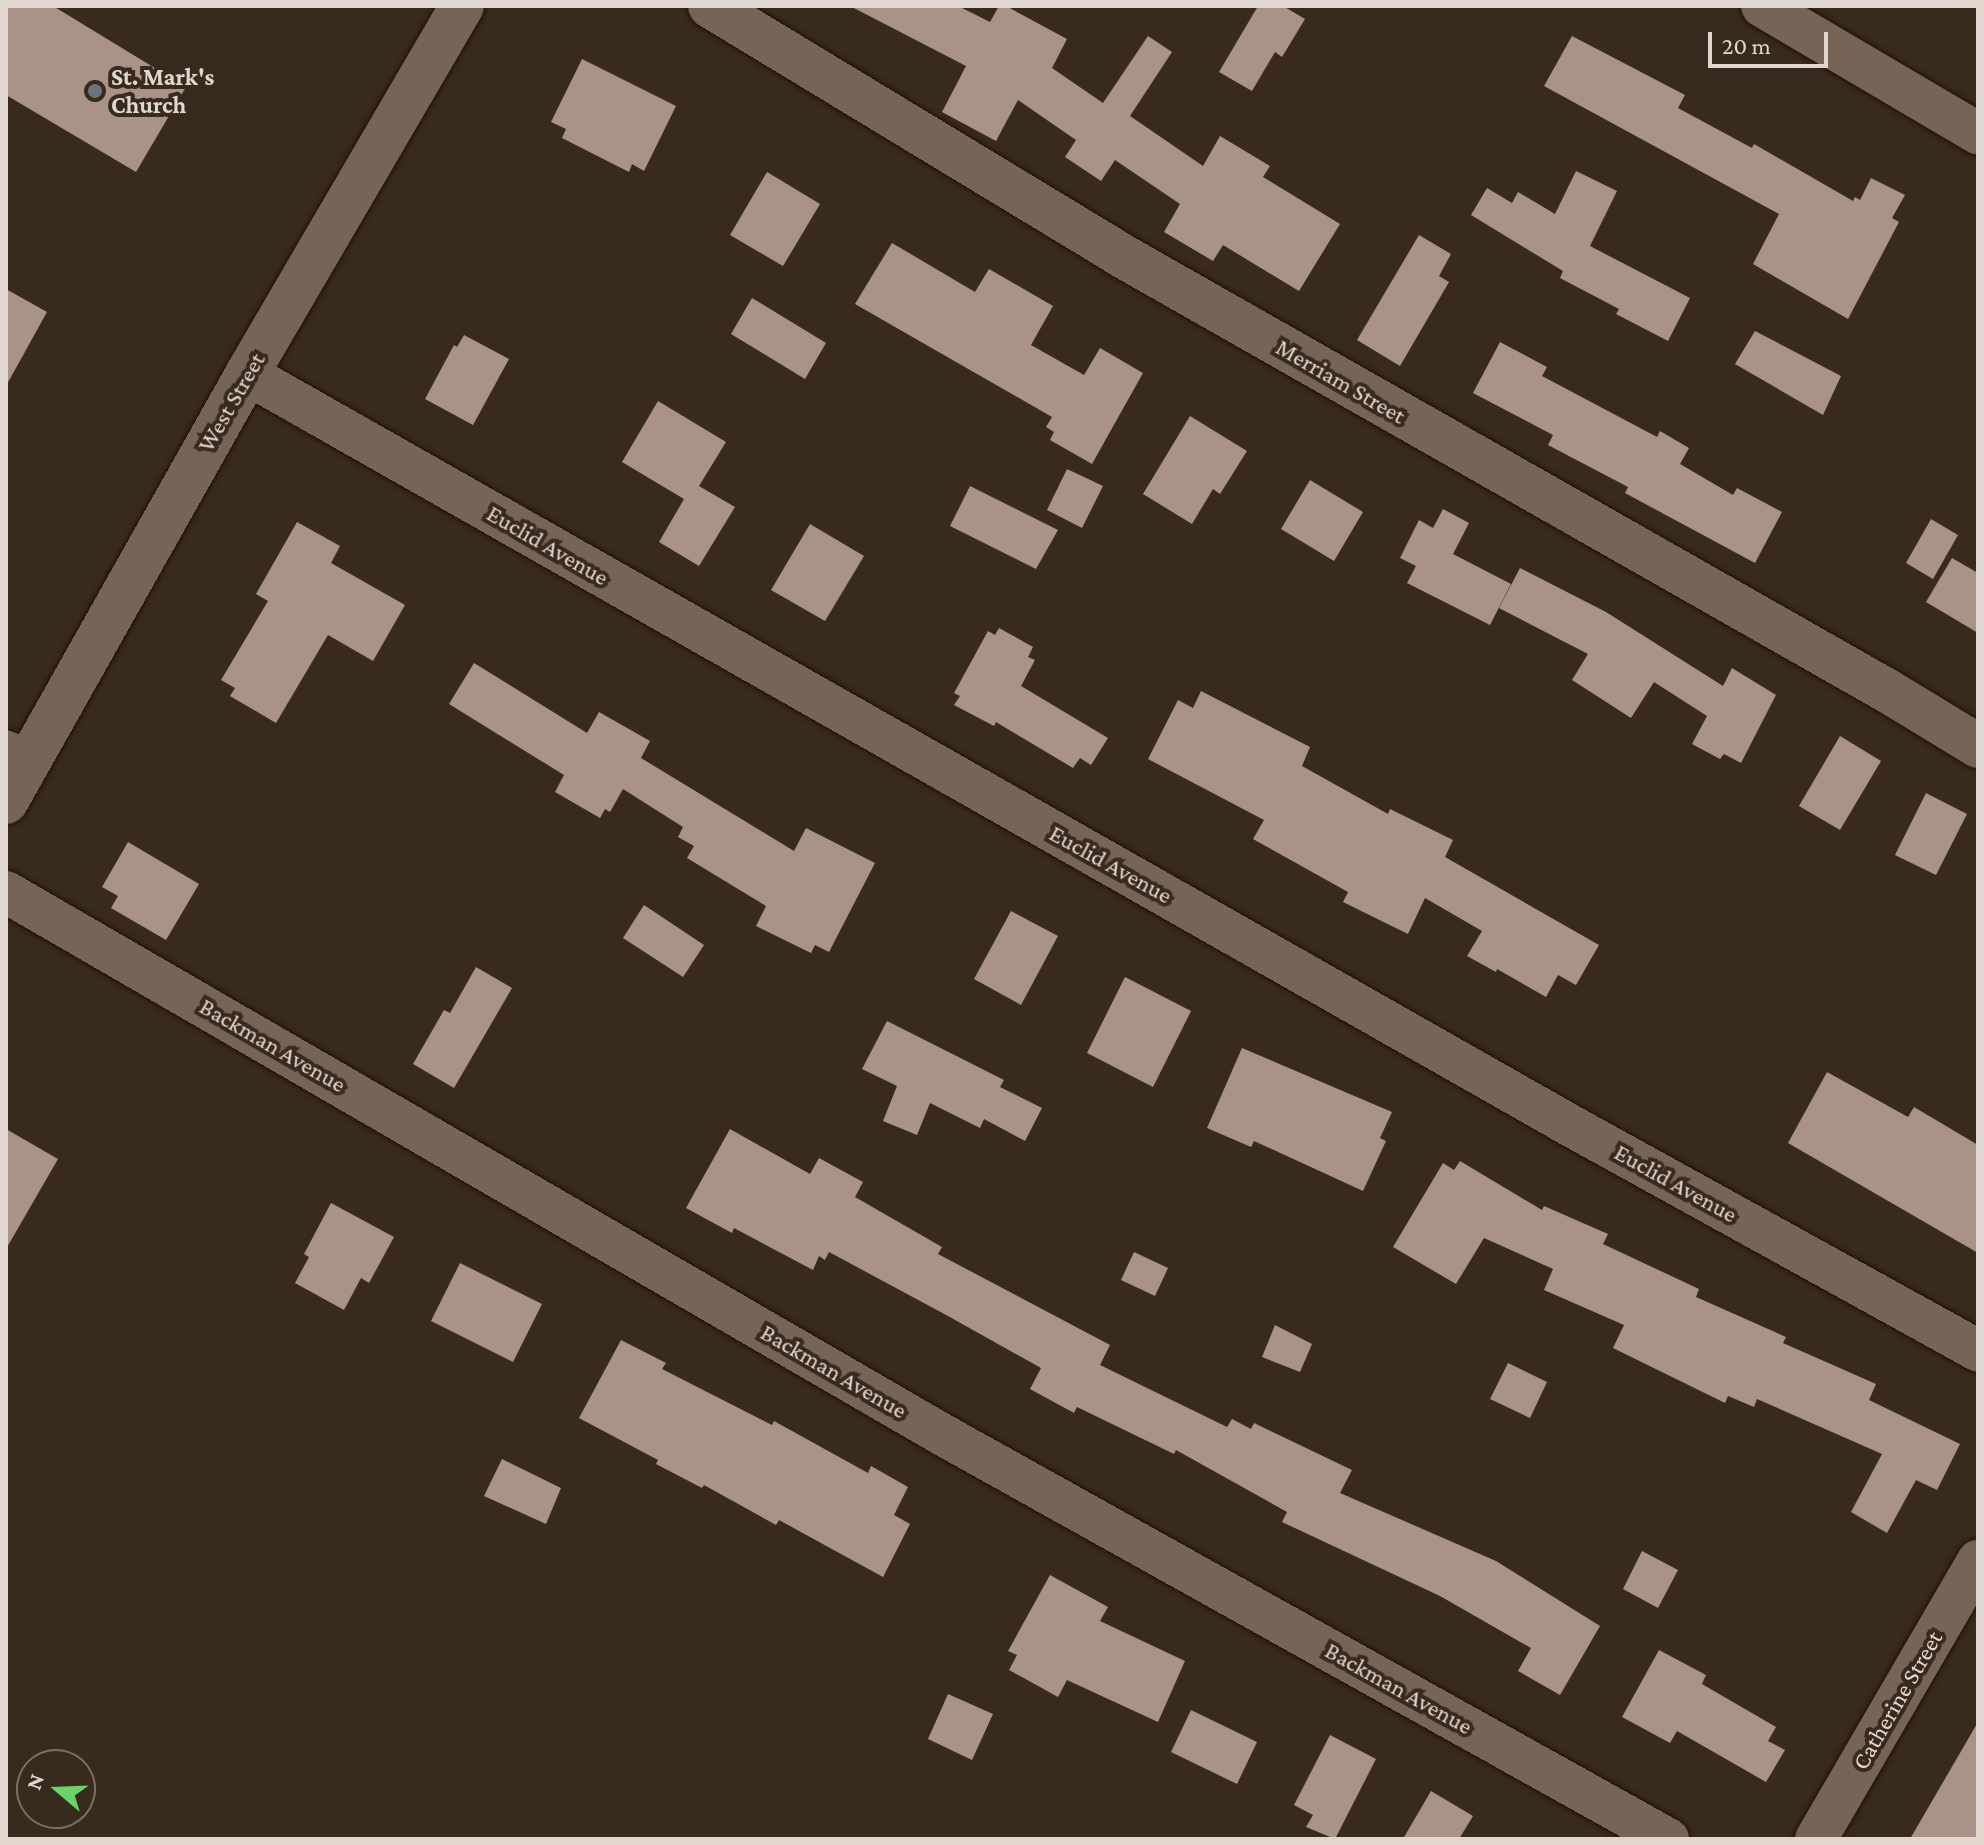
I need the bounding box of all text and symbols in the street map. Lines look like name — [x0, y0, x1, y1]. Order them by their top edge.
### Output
scale bar — [1712, 16, 1832, 66]
text: 20 m — [1722, 32, 1771, 59]
place label: St. Mark's Church — [111, 63, 214, 119]
marker: St. Mark's Church — [86, 82, 104, 100]
street label: Merriam Street — [1271, 332, 1411, 430]
street label: West Street — [191, 347, 271, 457]
street label: Euclid Avenue — [482, 499, 614, 591]
street label: Euclid Avenue — [1045, 818, 1177, 910]
street label: Backman Avenue — [195, 992, 351, 1098]
street label: Euclid Avenue — [1610, 1137, 1742, 1229]
street label: Backman Avenue — [756, 1318, 912, 1424]
street label: Catherine Street — [1846, 1625, 1948, 1775]
street label: Backman Avenue — [1320, 1636, 1478, 1740]
north arrow — [16, 1749, 96, 1829]
text: N — [20, 1771, 49, 1793]

